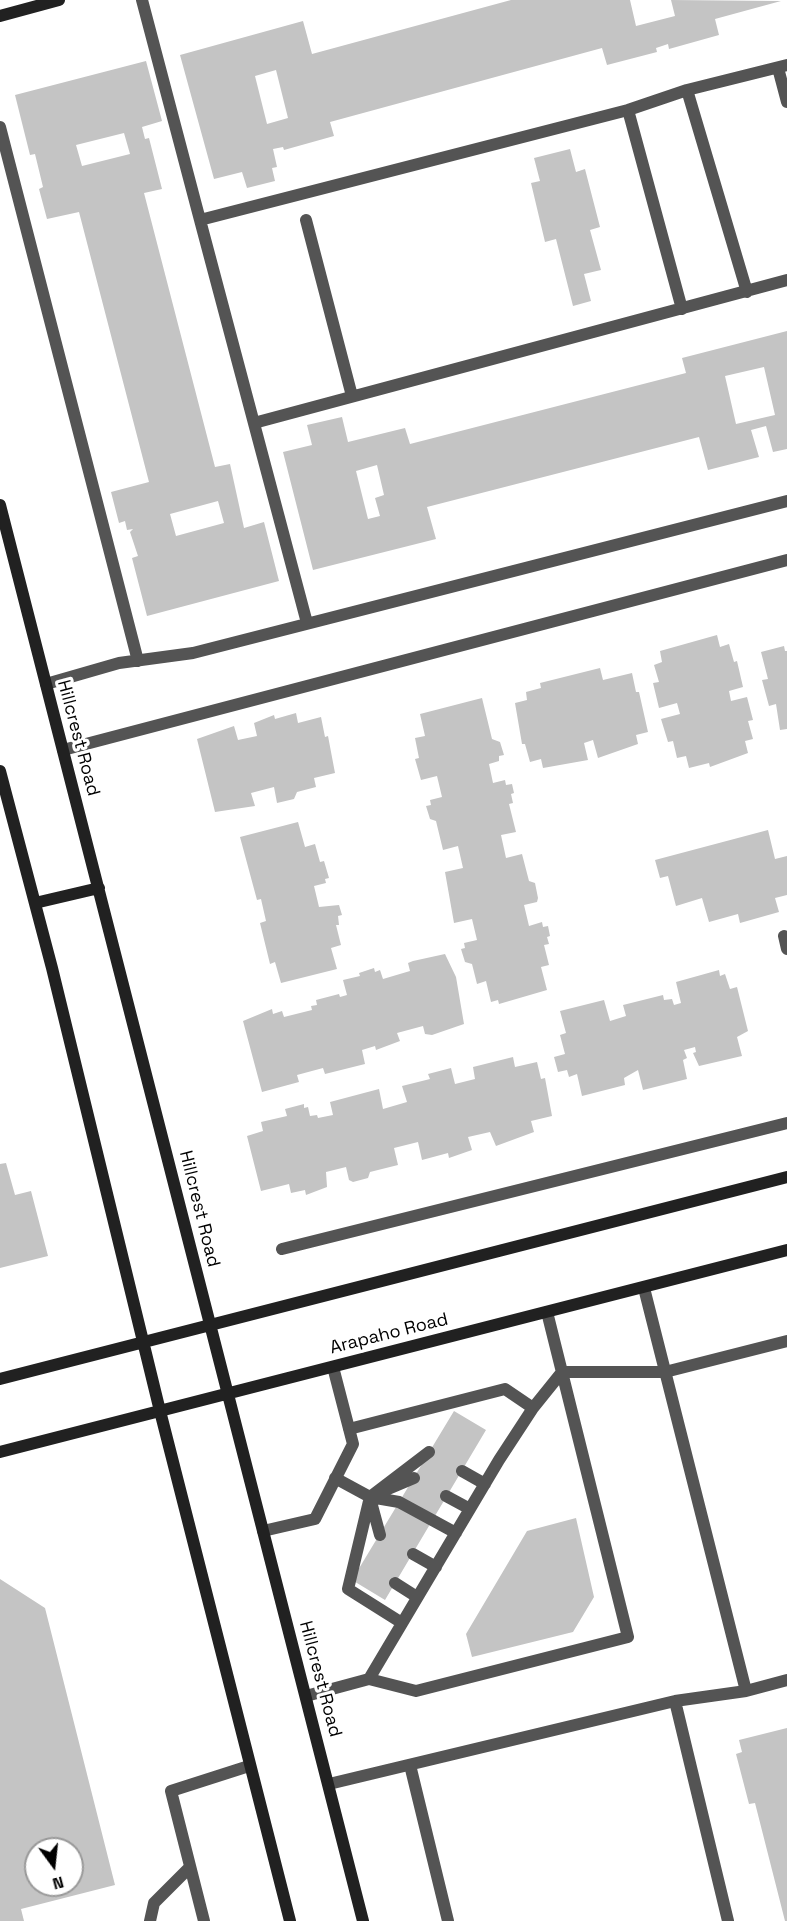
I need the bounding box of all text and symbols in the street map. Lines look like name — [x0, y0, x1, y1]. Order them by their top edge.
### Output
street label: Hillcrest Road — [52, 678, 104, 798]
street label: Hillcrest Road — [174, 1149, 224, 1269]
street label: Arapaho Road — [328, 1309, 450, 1359]
street label: Hillcrest Road — [294, 1619, 346, 1739]
north arrow — [24, 1837, 84, 1897]
text: N — [50, 1871, 66, 1894]

